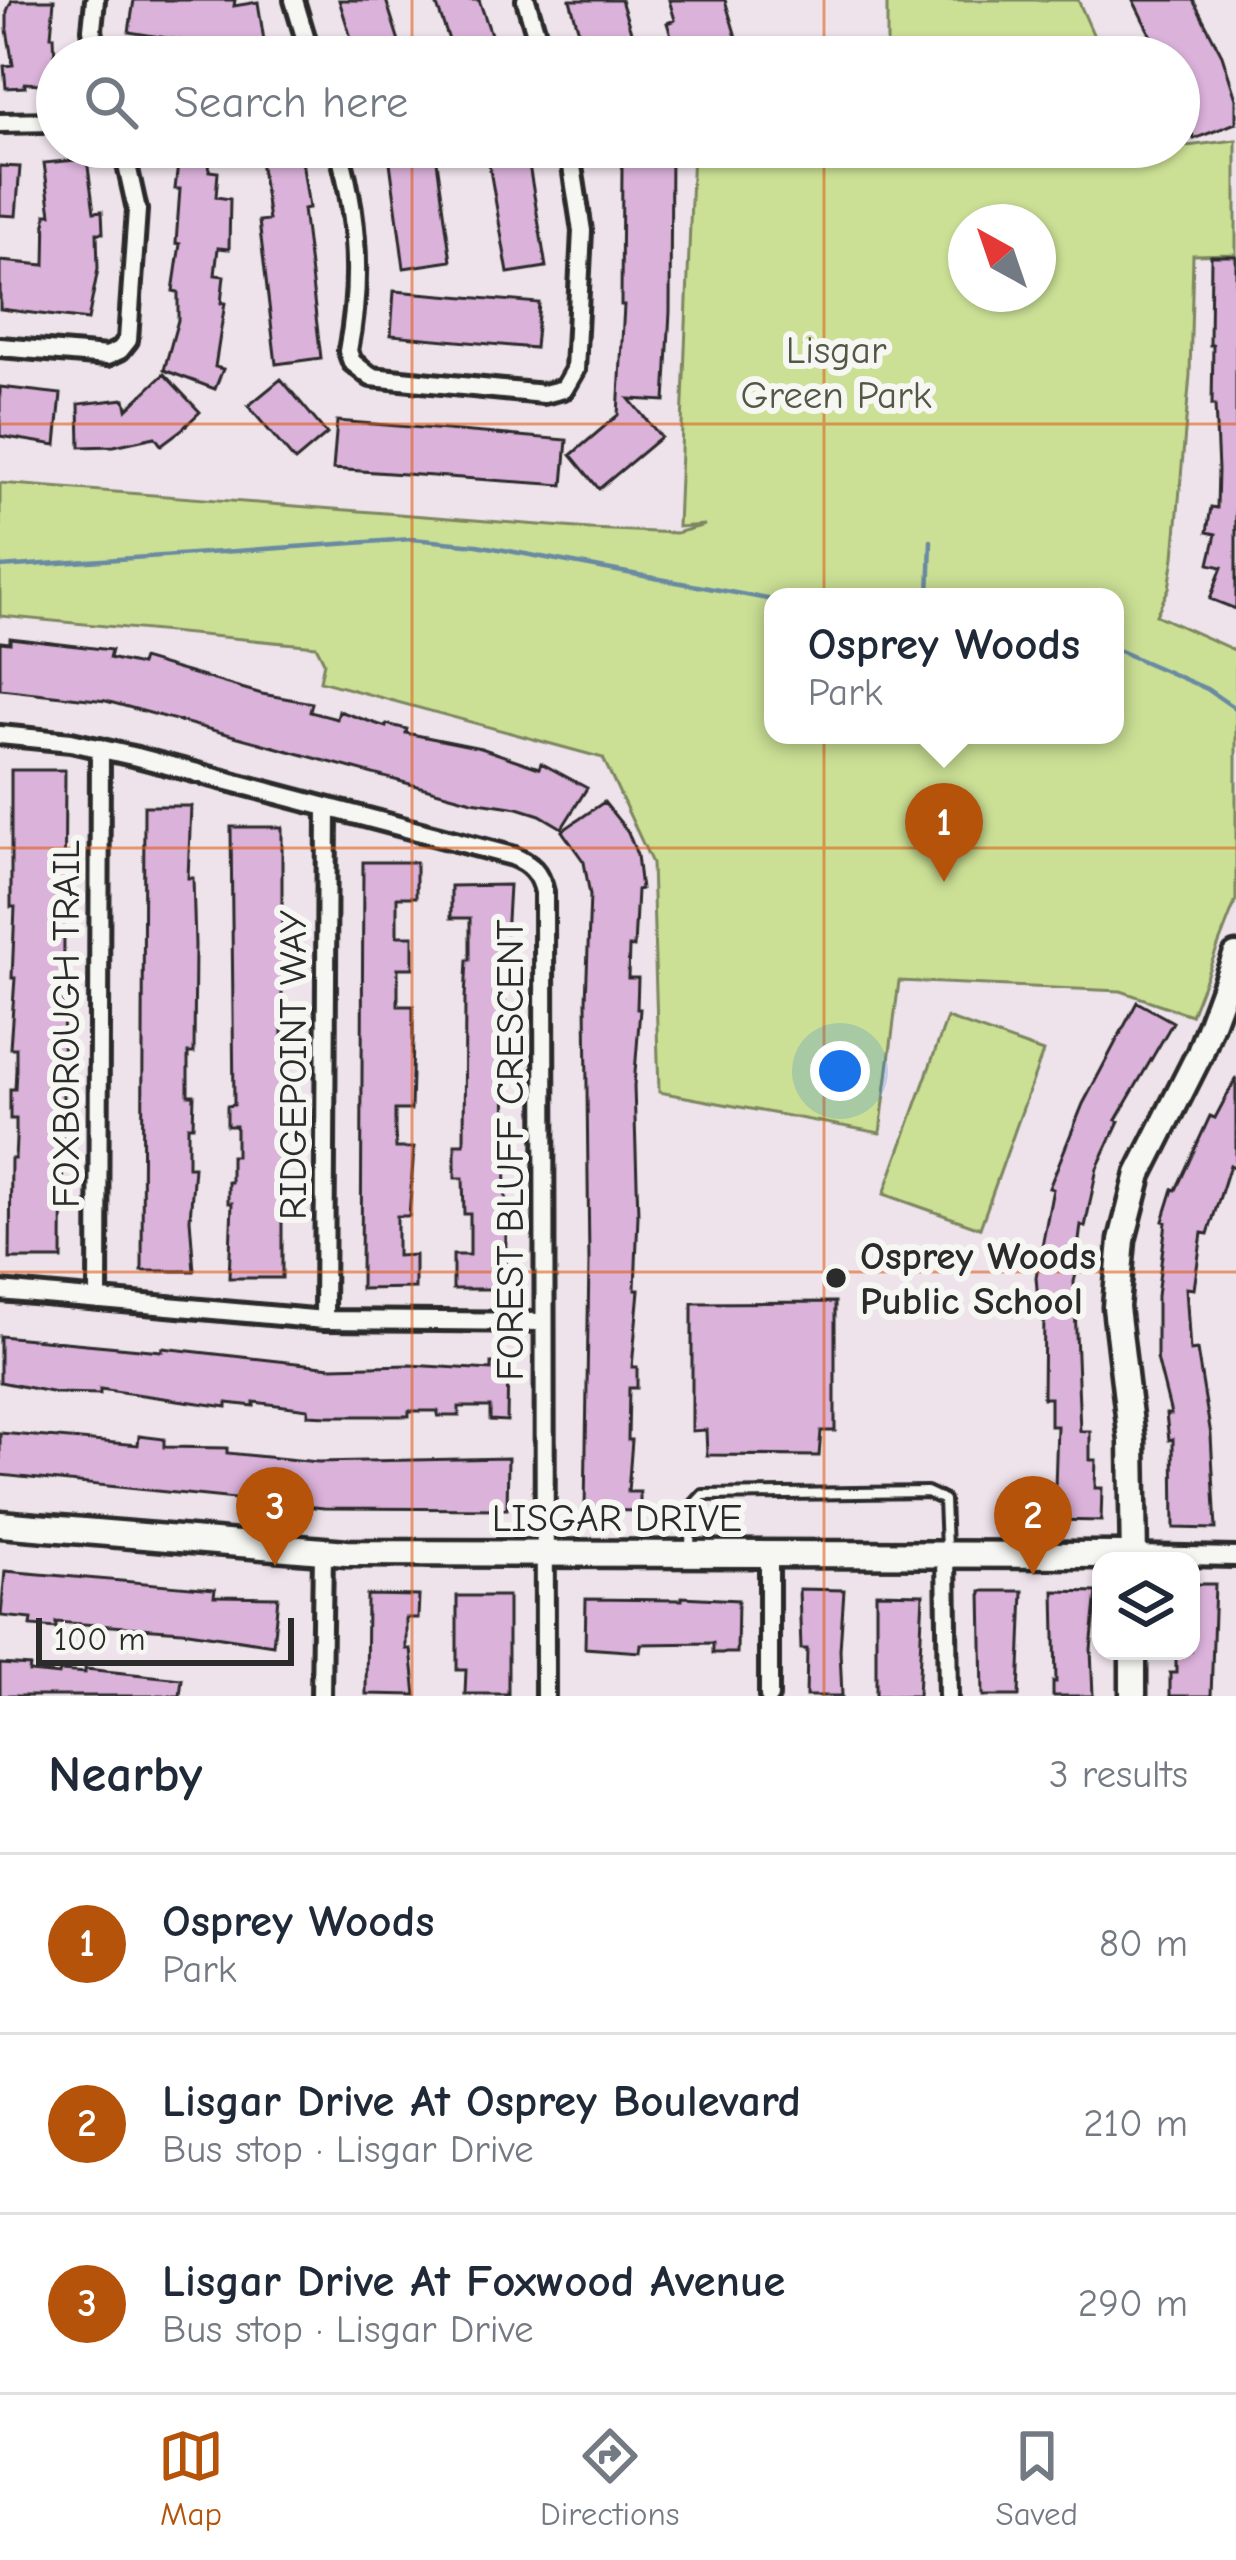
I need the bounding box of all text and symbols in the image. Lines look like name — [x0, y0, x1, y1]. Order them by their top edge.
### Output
search box — [36, 36, 1200, 168]
icon: search — [78, 69, 144, 135]
text: Search here — [174, 76, 408, 128]
north arrow — [948, 204, 1056, 312]
park label: Lisgar Green Park — [740, 328, 932, 418]
popup — [764, 588, 1124, 744]
text: Osprey Woods — [808, 618, 1080, 670]
text: Park — [808, 670, 883, 715]
pin: 1 — [905, 783, 983, 882]
street label: FOXBOROUGH TRAIL — [44, 839, 89, 1208]
street label: RIDGEPOINT WAY — [271, 910, 316, 1220]
street label: FOREST BLUFF CRESCENT — [488, 919, 533, 1381]
your location — [810, 1041, 870, 1101]
place label: Osprey Woods Public School — [860, 1234, 1096, 1324]
marker: Osprey Woods Public School — [823, 1265, 849, 1291]
pin: 3 — [236, 1467, 314, 1566]
pin: 2 — [994, 1476, 1072, 1575]
street label: LISGAR DRIVE — [492, 1496, 742, 1541]
map controls — [1092, 1552, 1200, 1660]
button: layers — [1092, 1552, 1200, 1660]
scale bar — [36, 1612, 294, 1665]
text: 100 m — [54, 1620, 146, 1658]
text: Nearby — [48, 1745, 202, 1804]
text: 3 results — [1049, 1752, 1188, 1797]
text: Osprey Woods — [162, 1895, 434, 1947]
text: 1 — [79, 1921, 95, 1966]
text: 80 m — [1099, 1921, 1188, 1966]
text: Park — [162, 1947, 237, 1992]
text: Lisgar Drive At Osprey Boulevard — [162, 2075, 801, 2127]
text: 2 — [77, 2101, 97, 2146]
text: 210 m — [1083, 2101, 1188, 2146]
text: Bus stop · Lisgar Drive — [162, 2127, 534, 2172]
text: Lisgar Drive At Foxwood Avenue — [162, 2255, 785, 2307]
text: 3 — [77, 2281, 97, 2326]
text: 290 m — [1078, 2281, 1188, 2326]
text: Bus stop · Lisgar Drive — [162, 2307, 534, 2352]
tab: Map — [158, 2423, 224, 2533]
tab: Directions — [540, 2423, 680, 2533]
tab: Saved — [996, 2423, 1078, 2533]

